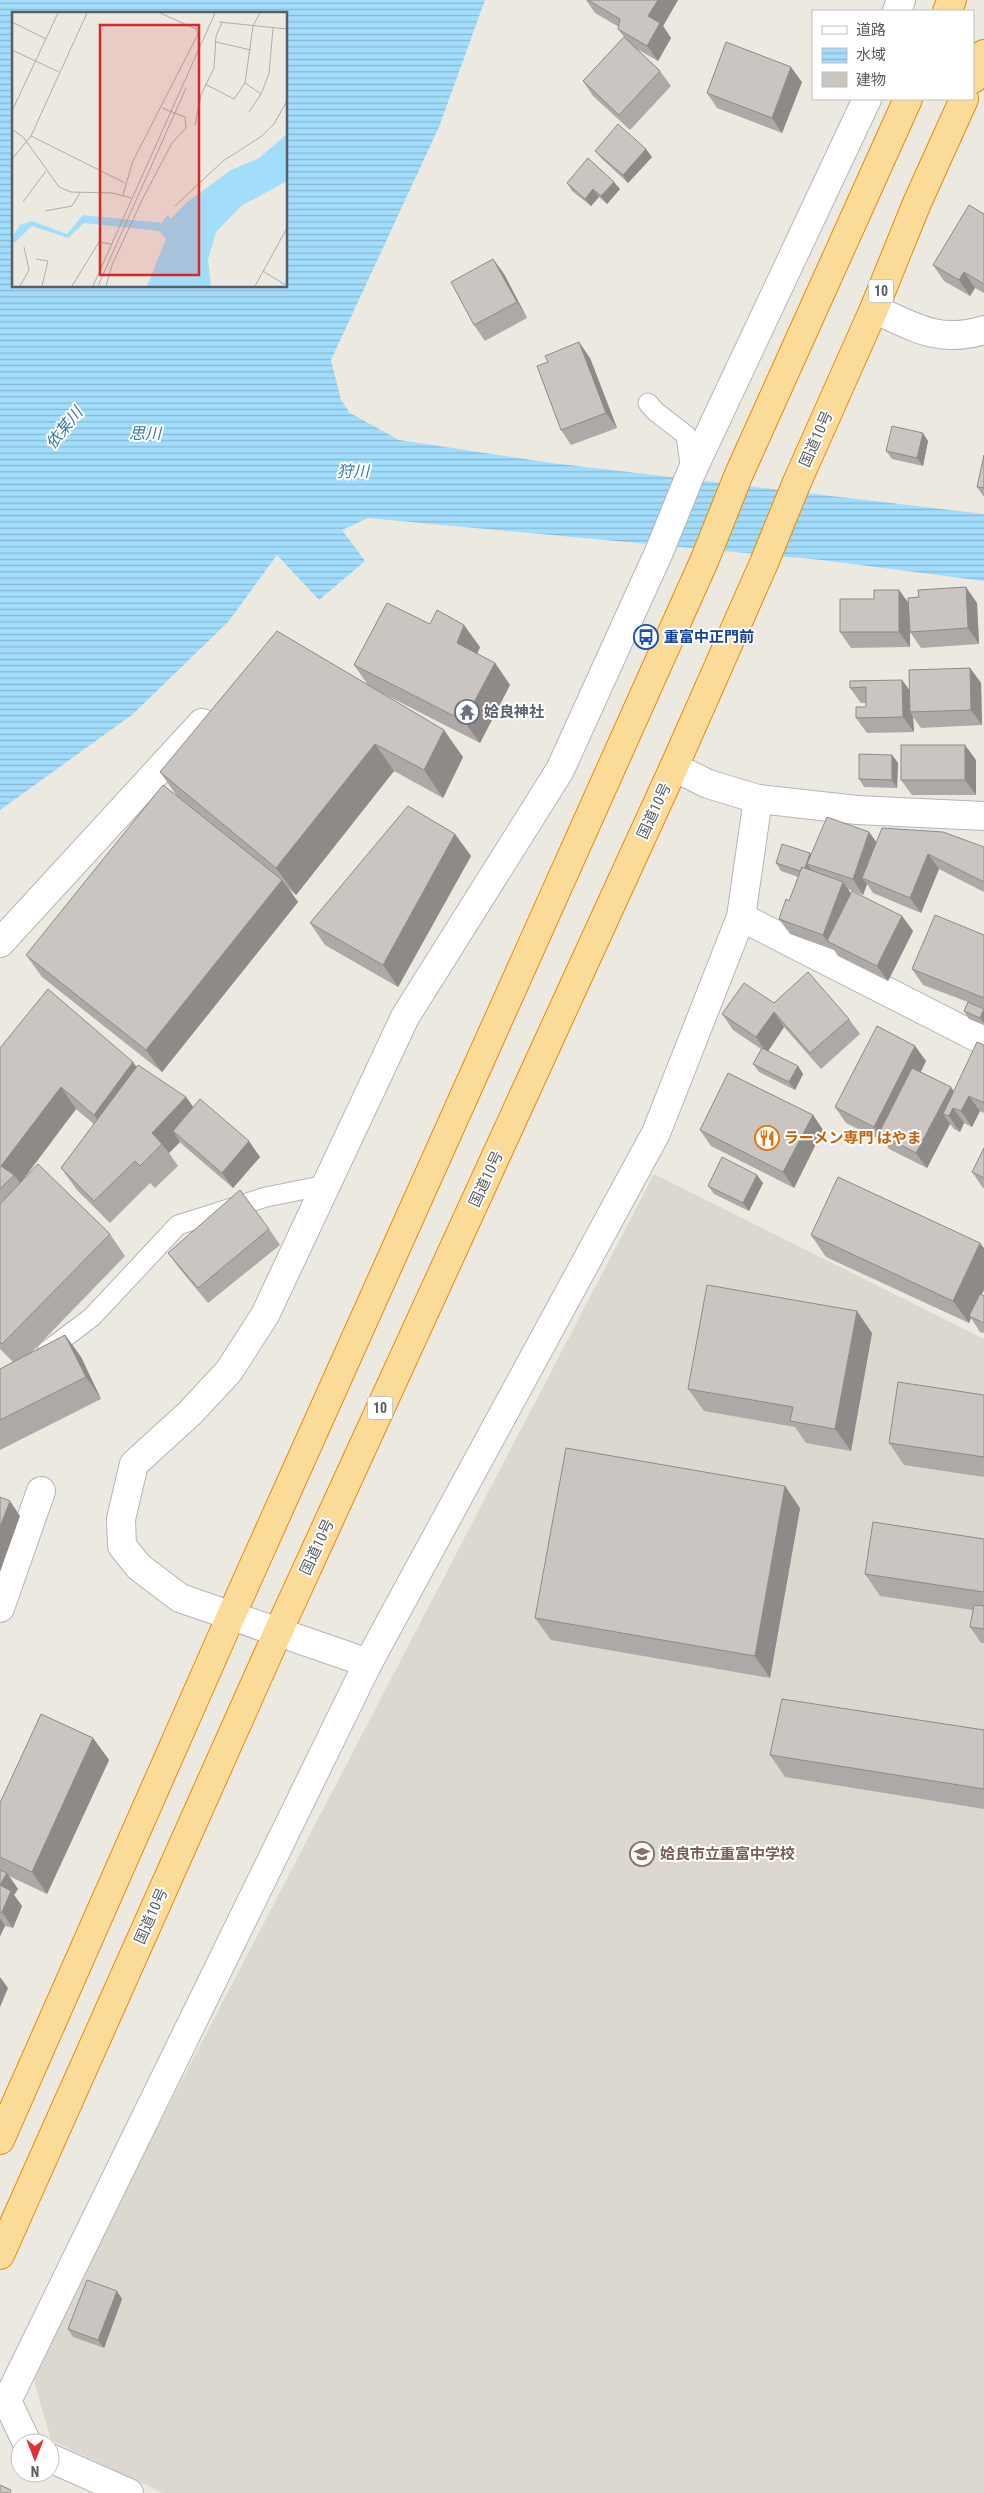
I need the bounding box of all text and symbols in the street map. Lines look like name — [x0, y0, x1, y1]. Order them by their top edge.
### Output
legend — [812, 10, 974, 100]
inset map — [12, 12, 288, 288]
text: 道路 — [856, 21, 886, 39]
text: 水域 — [856, 46, 886, 64]
text: 建物 — [856, 71, 886, 89]
road number: 10 — [868, 280, 894, 302]
water label: 依某川 — [42, 402, 88, 453]
street label: 国道10号 — [796, 408, 836, 470]
water label: 思川 — [129, 424, 163, 443]
water label: 狩川 — [337, 462, 371, 481]
bus stop icon: 重富中正門前 — [633, 624, 659, 650]
place label: 重富中正門前 — [664, 628, 754, 646]
temple icon: 姶良神社 — [454, 699, 480, 725]
place label: 姶良神社 — [484, 703, 544, 721]
street label: 国道10号 — [633, 780, 675, 842]
restaurant icon: ラーメン専門 はやま — [754, 1125, 780, 1151]
place label: ラーメン専門 はやま — [784, 1129, 922, 1147]
street label: 国道10号 — [465, 1148, 507, 1210]
road number: 10 — [368, 1396, 392, 1420]
street label: 国道10号 — [296, 1516, 338, 1578]
school or university icon: 姶良市立重富中学校 — [629, 1841, 655, 1867]
place label: 姶良市立重富中学校 — [660, 1845, 795, 1863]
street label: 国道10号 — [131, 1885, 171, 1947]
north arrow — [10, 2433, 60, 2483]
text: N — [31, 2463, 39, 2479]

